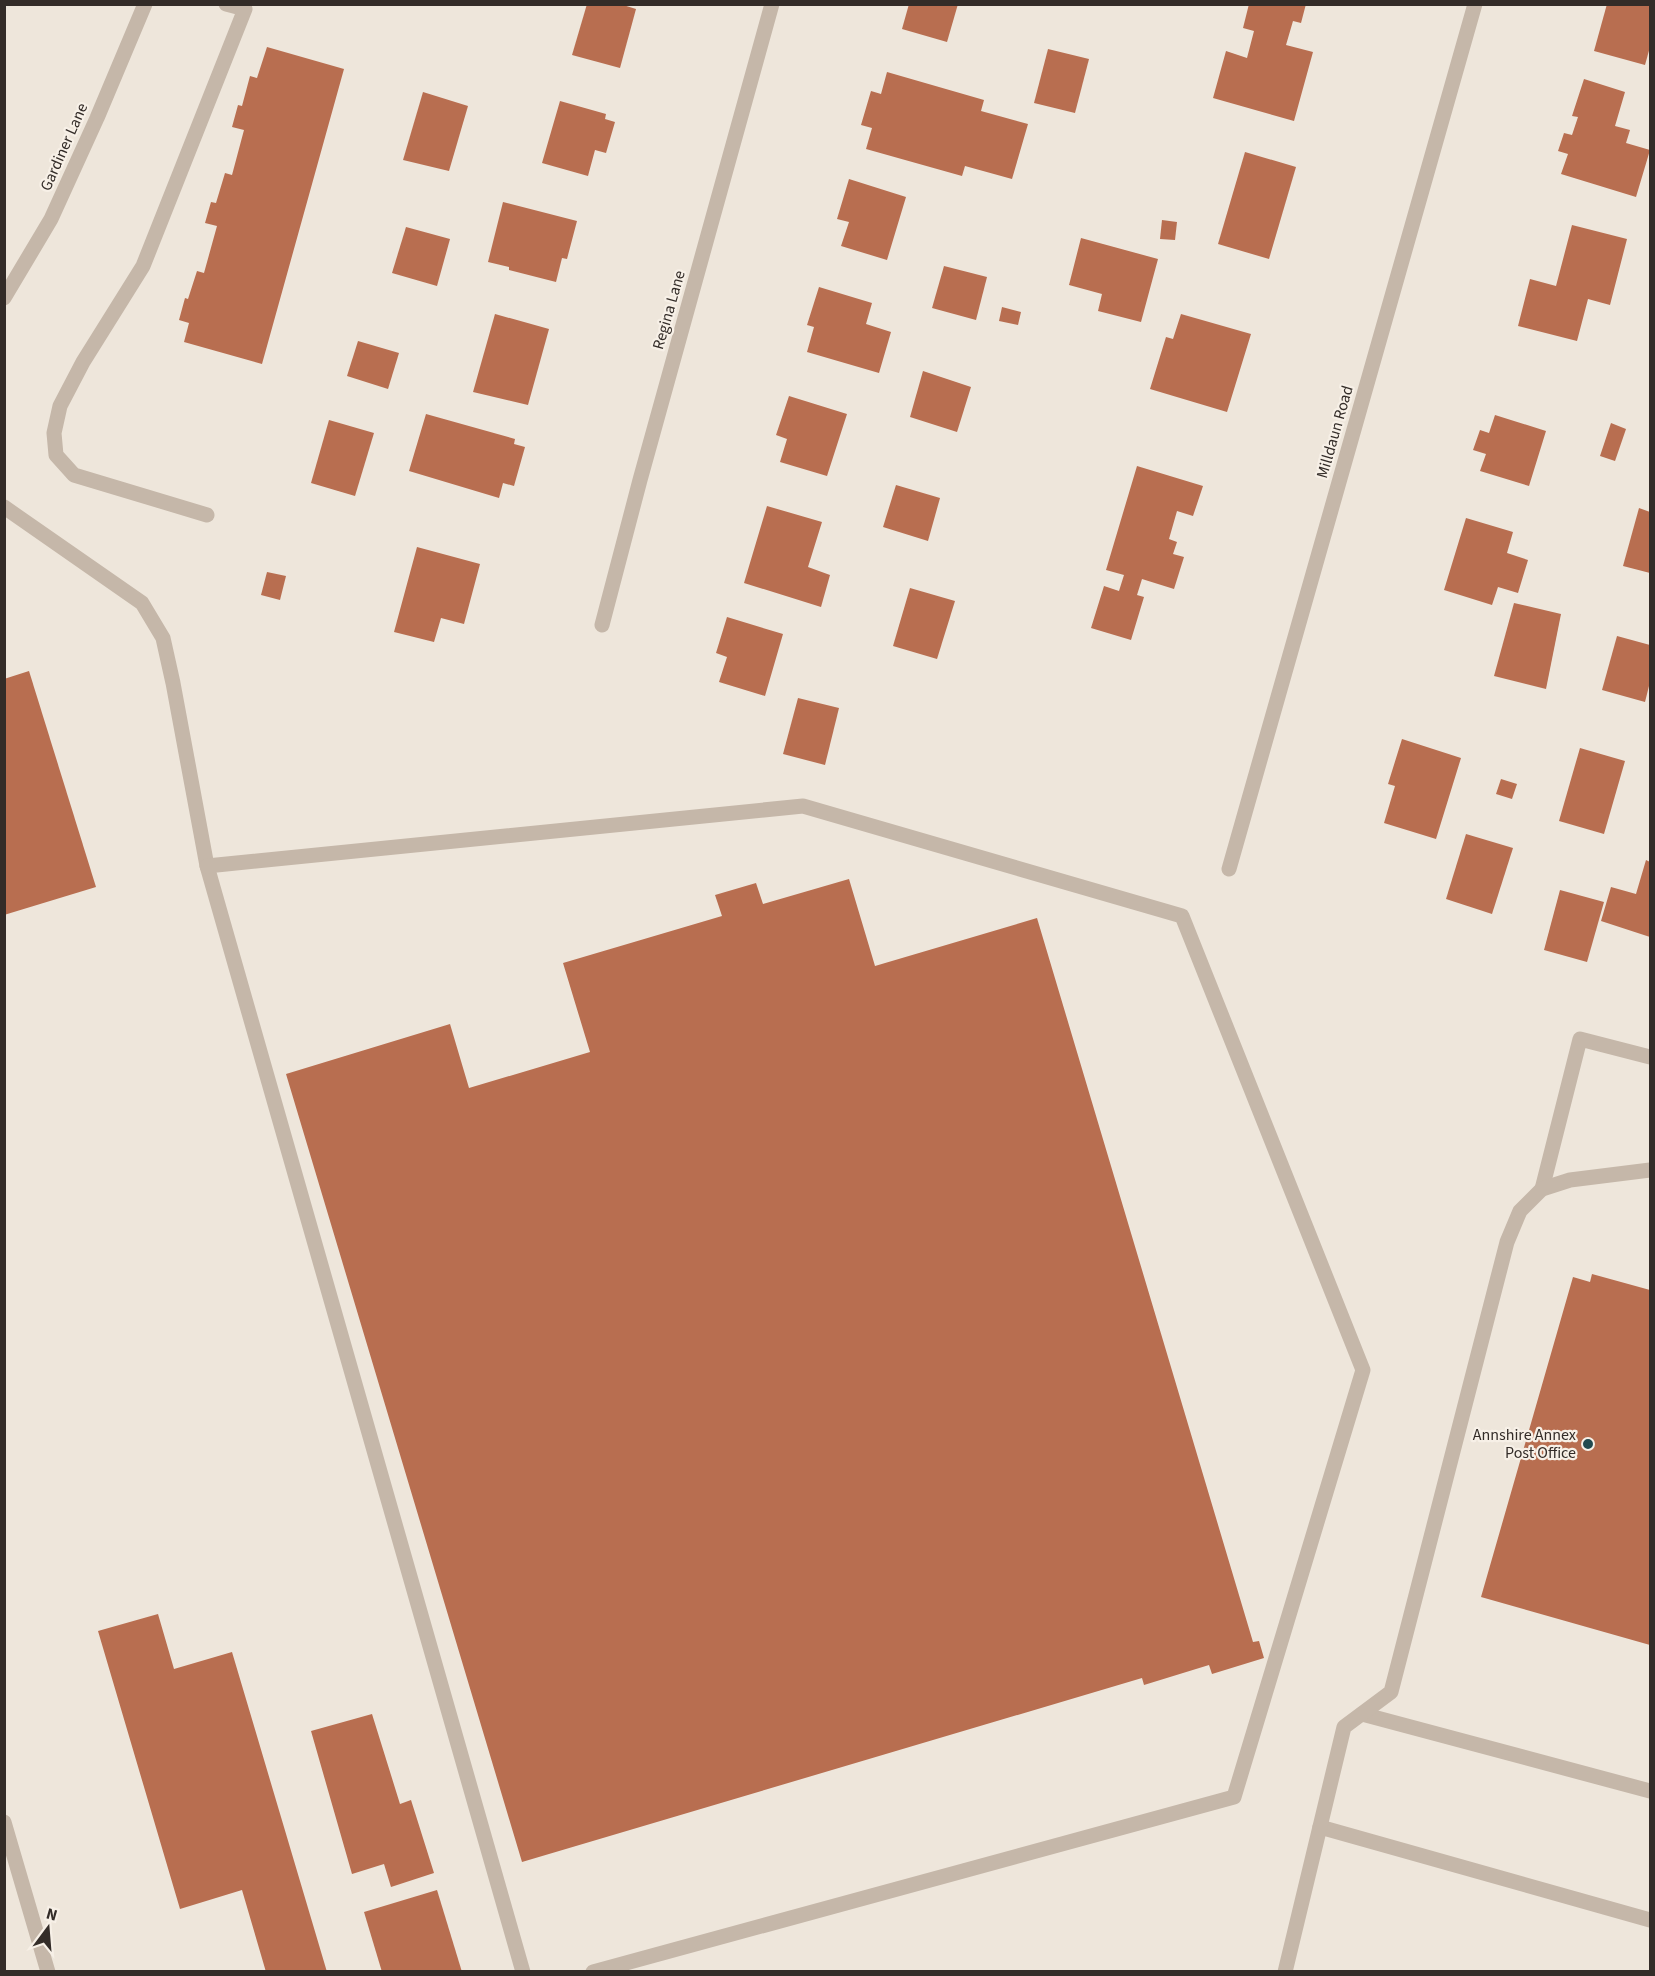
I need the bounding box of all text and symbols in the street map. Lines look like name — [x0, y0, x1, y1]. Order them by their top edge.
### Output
street label: Gardiner Lane — [35, 99, 93, 194]
street label: Regina Lane — [647, 268, 691, 352]
street label: Milldaun Road — [1311, 383, 1359, 481]
place label: Annshire Annex Post Office — [1473, 1424, 1576, 1464]
marker: Annshire Annex Post Office — [1581, 1437, 1595, 1451]
north arrow — [18, 1898, 78, 1958]
text: N — [44, 1903, 60, 1927]

